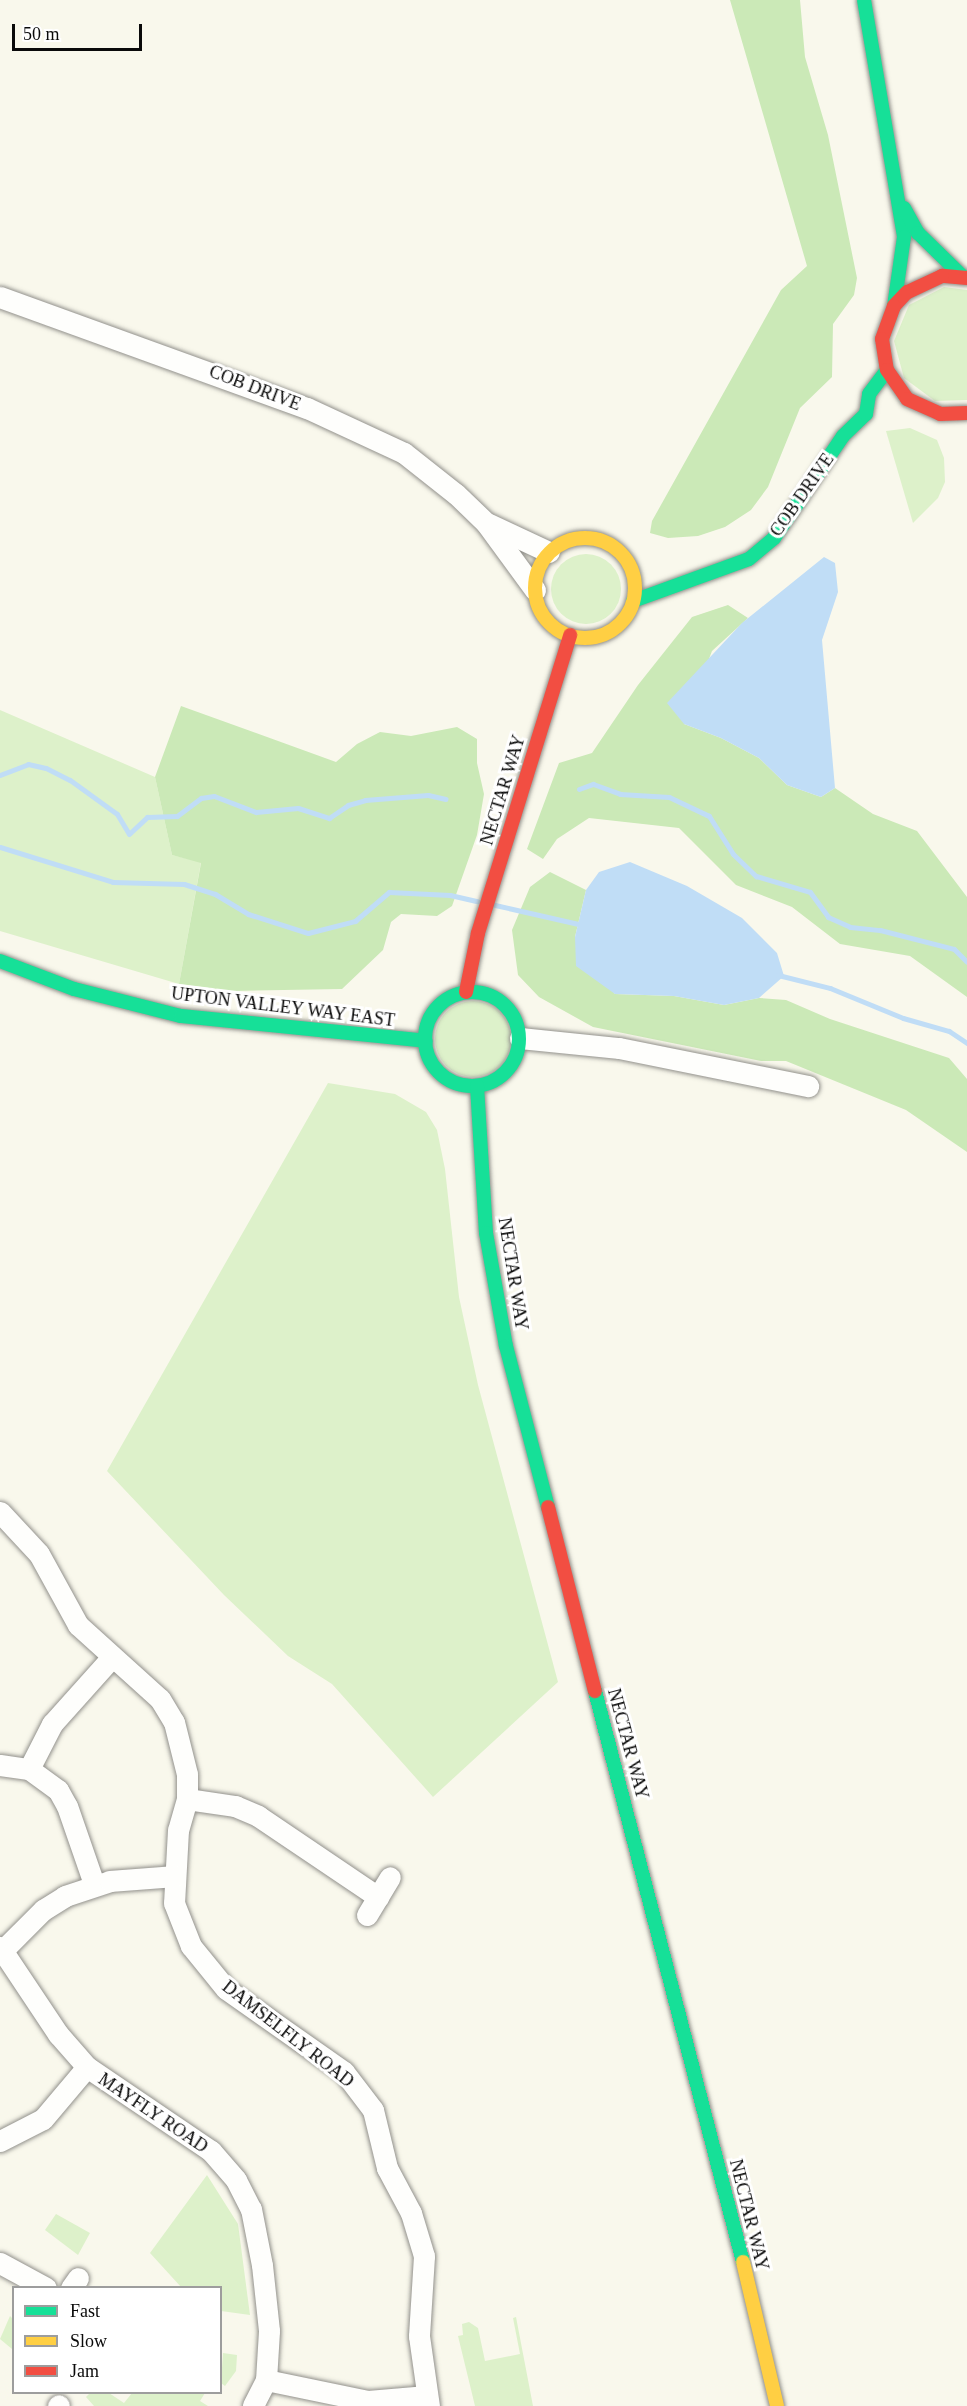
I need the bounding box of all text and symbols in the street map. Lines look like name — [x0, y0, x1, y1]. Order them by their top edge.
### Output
scale bar — [15, 12, 146, 50]
text: 50 m — [23, 24, 60, 44]
street label: COB DRIVE — [206, 361, 304, 415]
street label: COB DRIVE — [765, 449, 839, 541]
street label: NECTAR WAY — [476, 732, 530, 848]
street label: UPTON VALLEY WAY EAST — [169, 982, 397, 1032]
street label: NECTAR WAY — [493, 1216, 533, 1332]
street label: NECTAR WAY — [603, 1686, 653, 1802]
street label: DAMSELFLY ROAD — [218, 1976, 358, 2092]
street label: MAYFLY ROAD — [94, 2068, 212, 2158]
street label: NECTAR WAY — [725, 2157, 773, 2273]
legend — [12, 2286, 222, 2394]
text: Fast — [70, 2301, 100, 2321]
text: Slow — [70, 2331, 107, 2351]
text: Jam — [70, 2361, 99, 2381]

